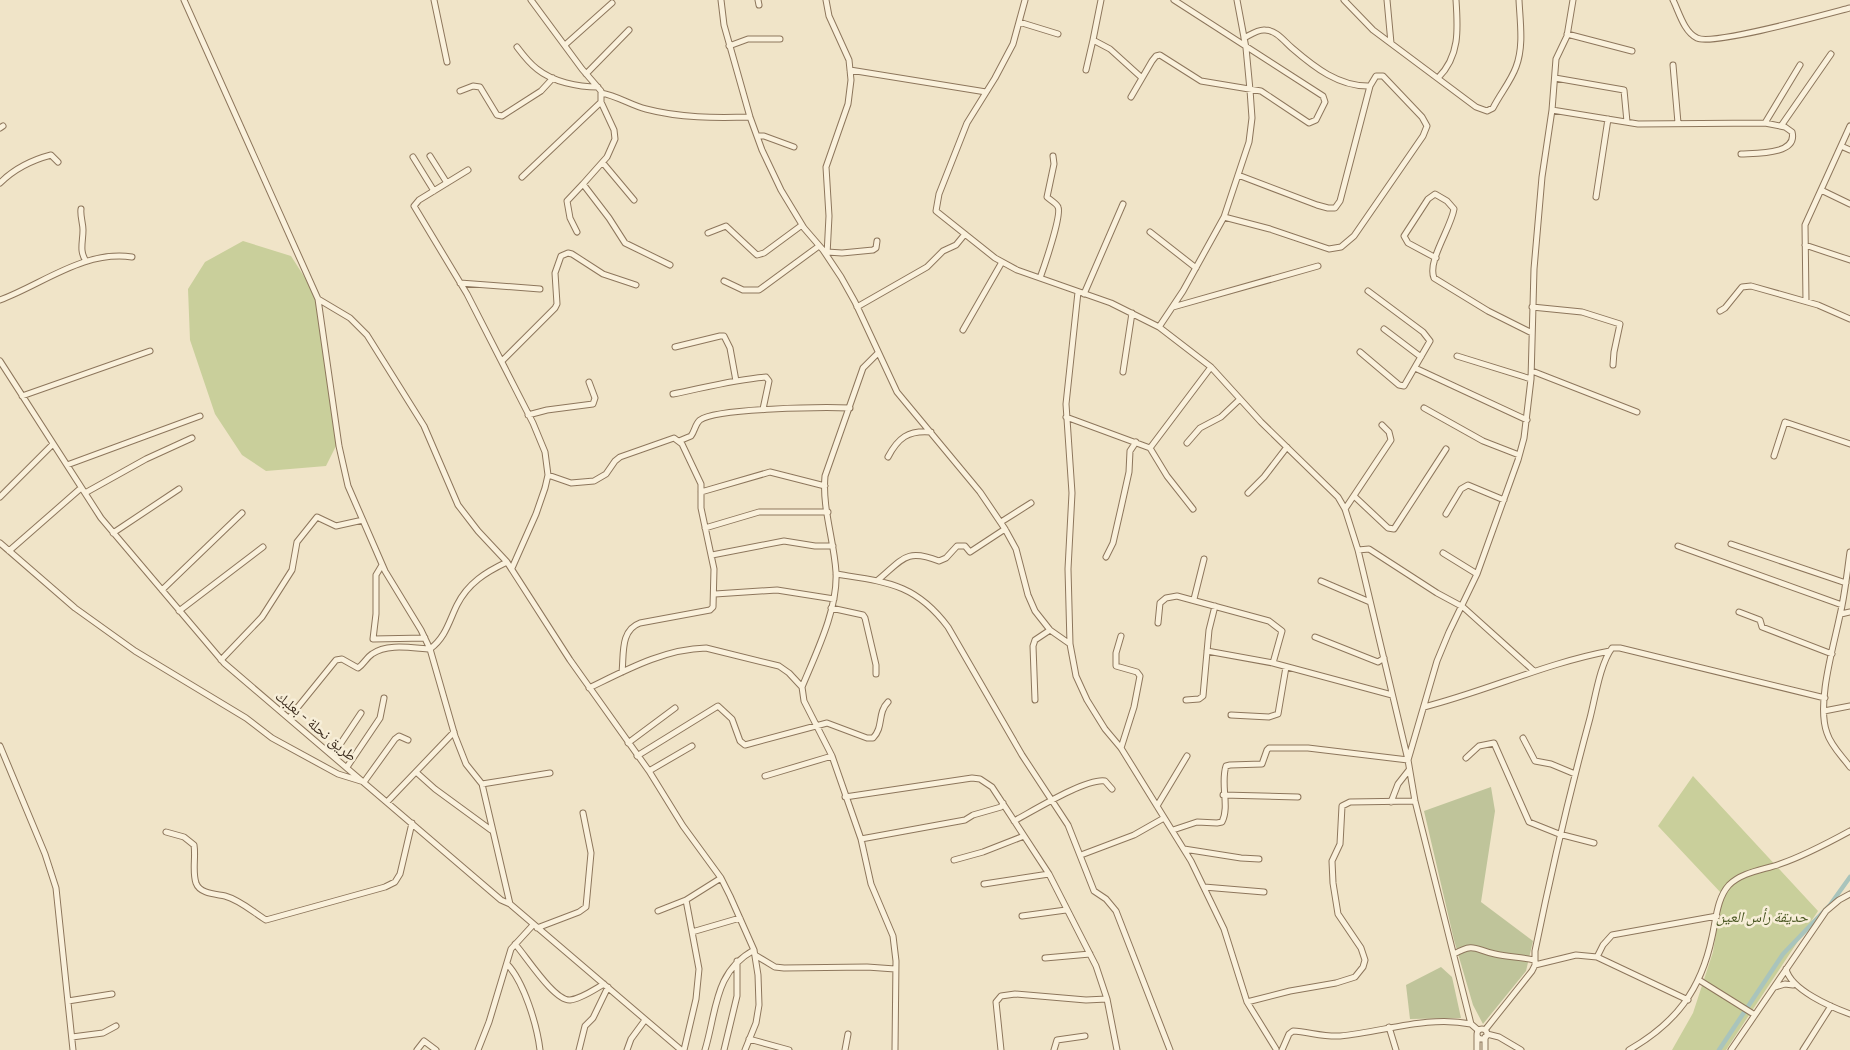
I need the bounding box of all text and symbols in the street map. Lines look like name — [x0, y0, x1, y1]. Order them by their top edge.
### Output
street label: طريق نحلة - بعلبك — [271, 687, 360, 766]
park label: حديقة رأس العين — [1716, 908, 1808, 926]

